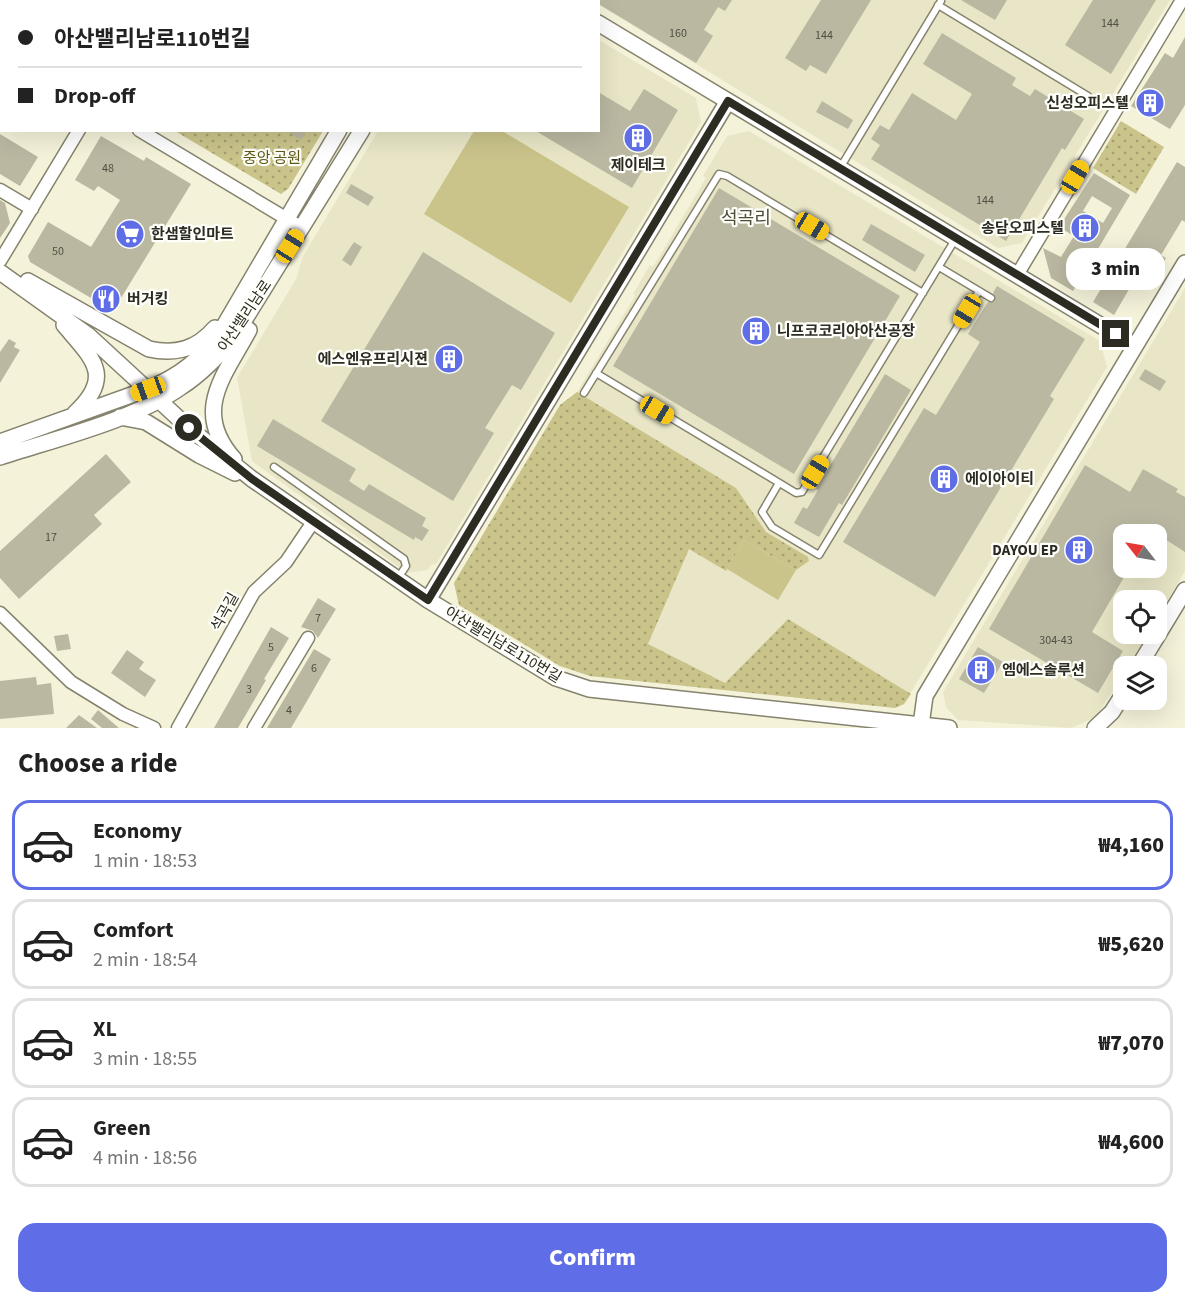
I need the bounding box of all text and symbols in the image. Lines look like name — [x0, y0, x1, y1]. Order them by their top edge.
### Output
house number: 144 — [1101, 15, 1119, 32]
text: 아산밸리남로110번길 — [54, 23, 251, 55]
house number: 160 — [669, 25, 687, 42]
house number: 144 — [815, 27, 833, 44]
text: Drop-off — [54, 80, 135, 112]
building icon: 신성오피스텔 — [1134, 87, 1166, 119]
place label: 신성오피스텔 — [1046, 93, 1129, 114]
building icon: 제이테크 — [622, 122, 654, 154]
park label: 중앙 공원 — [243, 148, 301, 169]
place label: 제이테크 — [610, 155, 666, 176]
car — [1058, 157, 1092, 197]
house number: 48 — [102, 160, 114, 177]
house number: 144 — [976, 192, 994, 209]
district label: 석곡리 — [721, 206, 771, 231]
car — [792, 209, 832, 243]
building icon: 송담오피스텔 — [1069, 212, 1101, 244]
supermarket icon: 한샘할인마트 — [114, 218, 146, 250]
place label: 송담오피스텔 — [981, 218, 1064, 239]
place label: 한샘할인마트 — [151, 224, 234, 245]
car — [273, 226, 307, 266]
house number: 50 — [52, 243, 64, 260]
callout: 3 min — [1066, 247, 1166, 289]
text: 3 min — [1091, 255, 1140, 283]
street label: 아산밸리남로 — [213, 276, 277, 356]
restaurant icon: 버거킹 — [90, 283, 122, 315]
place label: 버거킹 — [127, 289, 168, 310]
car — [950, 291, 984, 331]
building icon: 니프코코리아아산공장 — [740, 315, 772, 347]
route end — [1102, 320, 1129, 347]
place label: 니프코코리아아산공장 — [777, 321, 915, 342]
building icon: 에스엔유프리시젼 — [433, 343, 465, 375]
place label: 에스엔유프리시젼 — [318, 349, 428, 370]
car — [128, 374, 168, 404]
car — [637, 393, 677, 427]
route start — [175, 414, 202, 441]
car — [798, 452, 832, 492]
building icon: 에이아이티 — [928, 463, 960, 495]
place label: 에이아이티 — [965, 469, 1034, 490]
north arrow — [1113, 524, 1167, 578]
map controls — [1113, 524, 1167, 710]
house number: 17 — [45, 529, 57, 546]
building icon: DAYOU EP — [1063, 534, 1095, 566]
place label: DAYOU EP — [992, 540, 1058, 561]
street label: 석곡길 — [206, 589, 244, 635]
button: locate — [1113, 590, 1167, 644]
street label: 아산밸리남로110번길 — [441, 602, 565, 688]
house number: 7 — [315, 610, 321, 627]
house number: 304-43 — [1039, 632, 1073, 649]
house number: 5 — [268, 639, 274, 656]
building icon: 엠에스솔루션 — [965, 654, 997, 686]
button: layers — [1113, 656, 1167, 710]
house number: 6 — [311, 660, 317, 677]
place label: 엠에스솔루션 — [1002, 660, 1085, 681]
house number: 3 — [246, 681, 252, 698]
house number: 4 — [286, 702, 292, 719]
text: Choose a ride — [18, 744, 178, 783]
text: Economy — [93, 815, 182, 847]
icon: car — [21, 818, 75, 872]
text: ₩4,160 — [1098, 829, 1164, 861]
text: 1 min · 18:53 — [93, 847, 197, 875]
text: Comfort — [93, 914, 174, 946]
icon: car — [21, 917, 75, 971]
text: ₩5,620 — [1098, 928, 1164, 960]
text: 2 min · 18:54 — [93, 946, 197, 974]
text: XL — [93, 1013, 117, 1045]
icon: car — [21, 1016, 75, 1070]
text: ₩7,070 — [1098, 1027, 1164, 1059]
text: 3 min · 18:55 — [93, 1045, 197, 1073]
text: Green — [93, 1112, 151, 1144]
icon: car — [21, 1115, 75, 1169]
text: ₩4,600 — [1098, 1126, 1164, 1158]
text: 4 min · 18:56 — [93, 1144, 197, 1172]
button: Confirm — [18, 1223, 1167, 1292]

